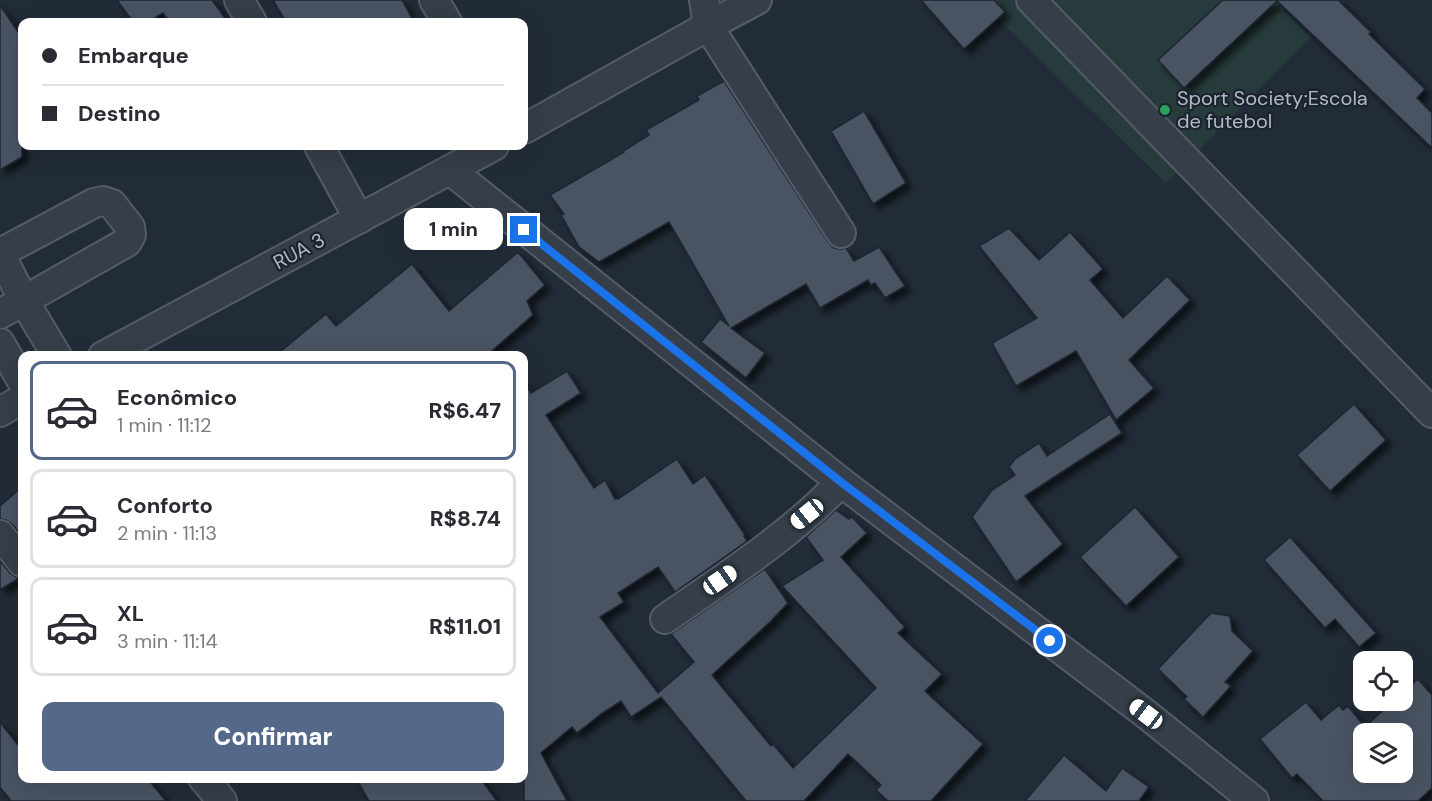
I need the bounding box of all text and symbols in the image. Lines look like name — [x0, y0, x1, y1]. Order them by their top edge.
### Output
text: Embarque — [78, 41, 189, 70]
place label: Sport Society;Escola de futebol — [1177, 85, 1368, 134]
text: Destino — [78, 99, 161, 128]
marker: Sport Society;Escola de futebol — [1158, 103, 1172, 117]
callout: 1 min — [404, 209, 503, 251]
text: 1 min — [429, 216, 478, 242]
route end — [510, 216, 537, 243]
street label: RUA 3 — [269, 227, 329, 275]
text: Econômico — [117, 383, 237, 412]
icon: car — [45, 384, 99, 438]
text: R$6.47 — [429, 396, 501, 425]
text: 1 min · 11:12 — [117, 412, 212, 438]
text: Conforto — [117, 491, 213, 520]
icon: car — [45, 492, 99, 546]
car — [787, 496, 827, 532]
text: R$8.74 — [430, 504, 501, 533]
text: 2 min · 11:13 — [117, 520, 217, 546]
car — [700, 562, 740, 598]
text: XL — [117, 599, 144, 628]
icon: car — [45, 600, 99, 654]
text: R$11.01 — [429, 612, 501, 641]
route start — [1036, 627, 1063, 654]
text: 3 min · 11:14 — [117, 628, 218, 654]
map controls — [1353, 651, 1413, 783]
button: locate — [1353, 651, 1413, 711]
car — [1126, 696, 1166, 732]
button: Confirmar — [42, 702, 504, 771]
button: layers — [1353, 723, 1413, 783]

